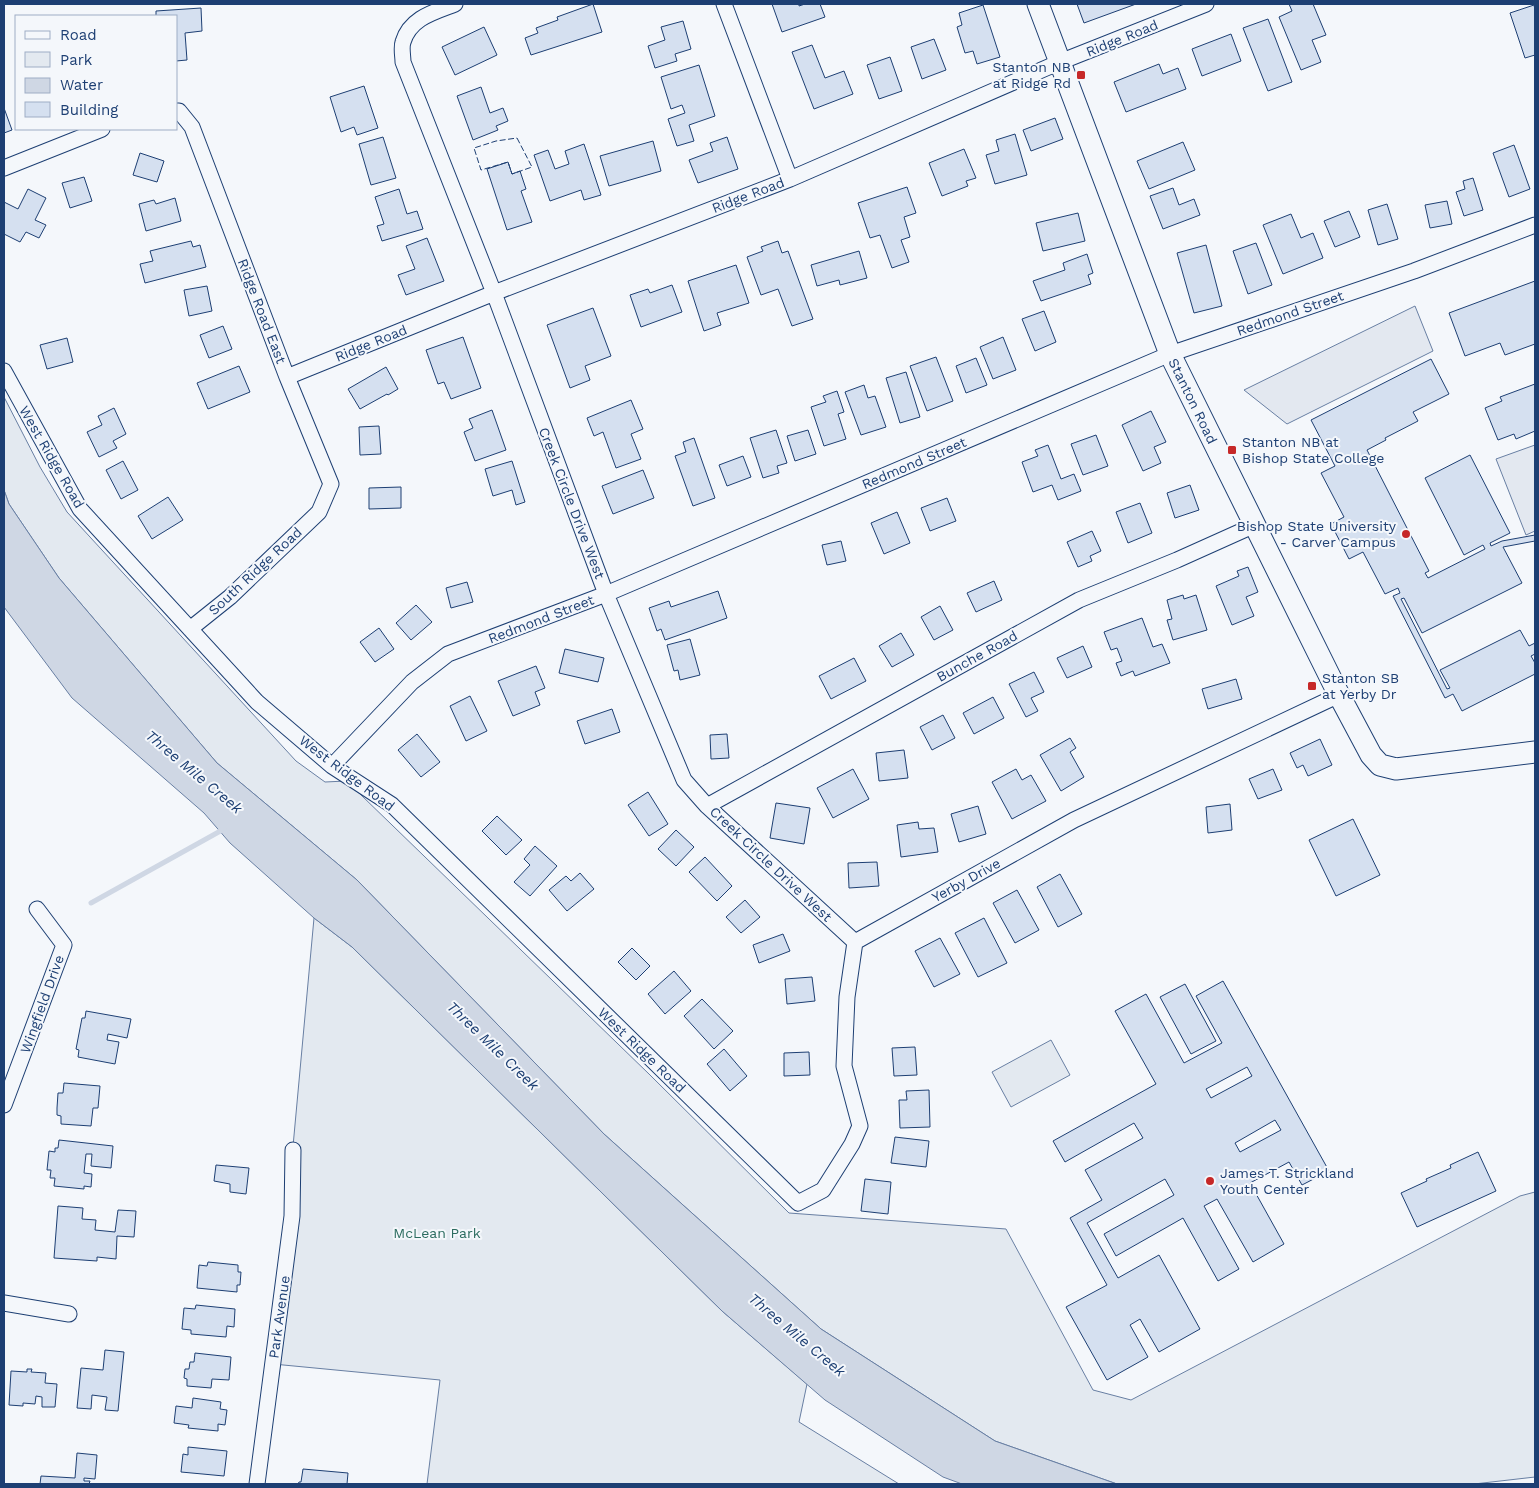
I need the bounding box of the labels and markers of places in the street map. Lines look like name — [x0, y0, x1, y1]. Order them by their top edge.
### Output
place label: Stanton NB at Ridge Rd — [993, 59, 1071, 91]
marker: Stanton NB at Ridge Rd — [1075, 69, 1087, 81]
place label: Stanton NB at Bishop State College — [1242, 434, 1384, 466]
marker: Stanton NB at Bishop State College — [1226, 444, 1238, 456]
place label: Bishop State University - Carver Campus — [1237, 518, 1397, 550]
marker: Bishop State University - Carver Campus — [1400, 528, 1412, 540]
place label: Stanton SB at Yerby Dr — [1322, 670, 1399, 702]
marker: Stanton SB at Yerby Dr — [1306, 680, 1318, 692]
place label: James T. Strickland Youth Center — [1220, 1165, 1354, 1197]
marker: James T. Strickland Youth Center — [1204, 1175, 1216, 1187]

